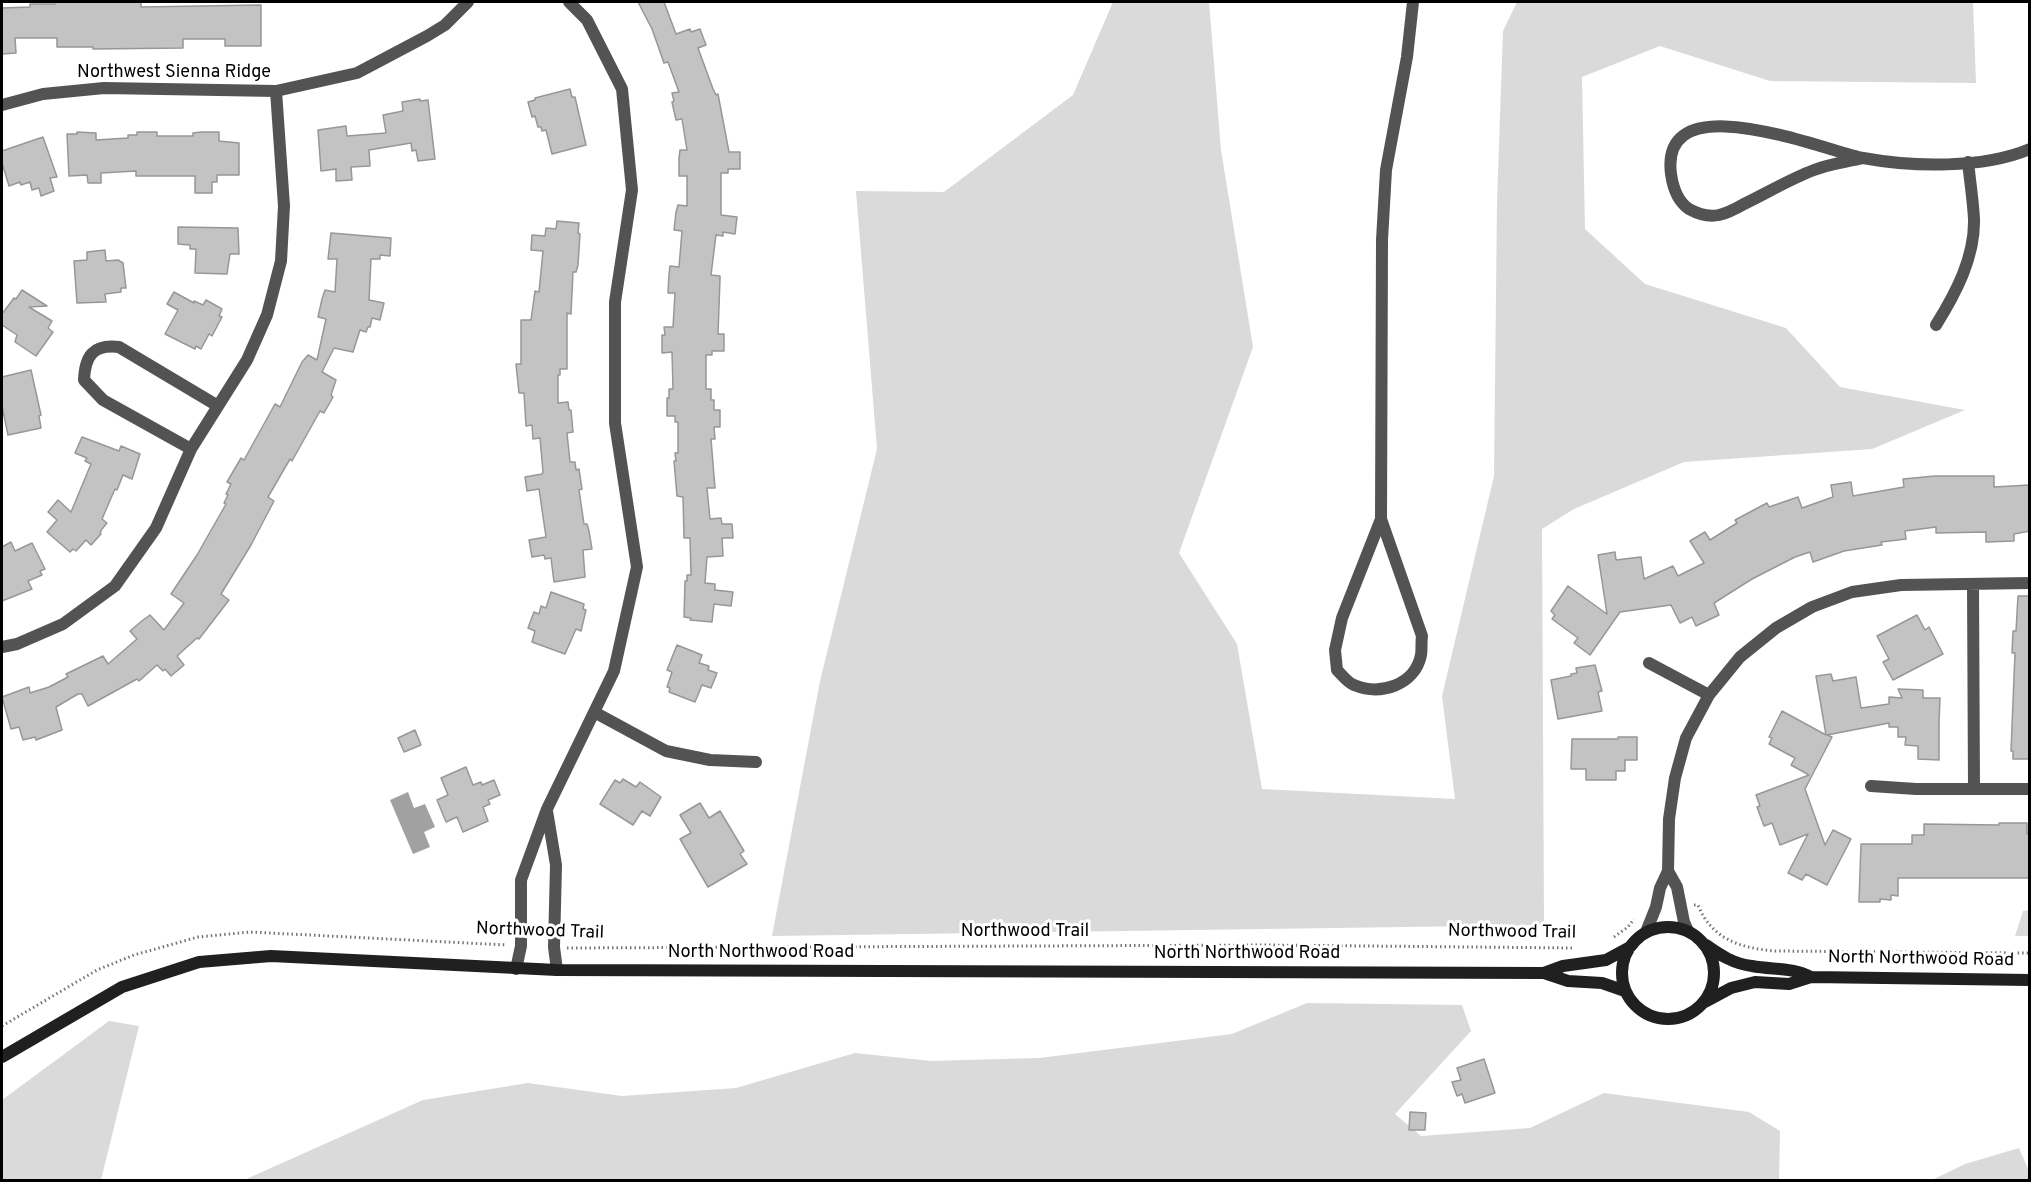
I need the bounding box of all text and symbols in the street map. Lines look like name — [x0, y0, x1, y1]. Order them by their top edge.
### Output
street label: Northwest Sienna Ridge — [77, 62, 271, 84]
street label: Northwood Trail — [475, 919, 605, 945]
street label: Northwood Trail — [961, 921, 1089, 943]
street label: Northwood Trail — [1448, 921, 1576, 945]
street label: North Northwood Road — [668, 942, 854, 964]
street label: North Northwood Road — [1154, 943, 1340, 965]
street label: North Northwood Road — [1828, 948, 2014, 972]

